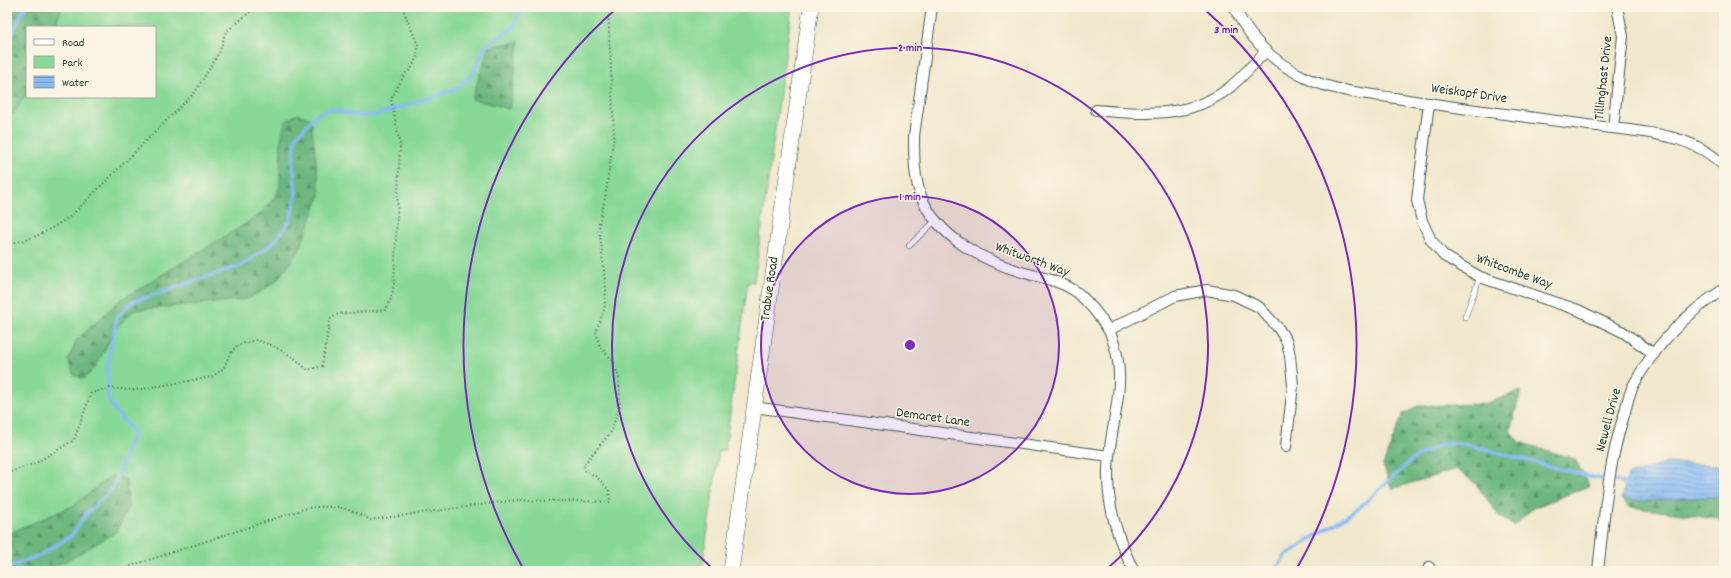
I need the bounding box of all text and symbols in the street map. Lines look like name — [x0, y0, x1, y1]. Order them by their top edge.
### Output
text: 3 min — [1214, 22, 1238, 39]
legend — [26, 26, 156, 98]
text: Road — [62, 35, 84, 52]
street label: Tillinghast Drive — [1590, 35, 1618, 121]
text: 2 min — [898, 40, 922, 57]
text: Park — [62, 55, 83, 72]
text: Water — [62, 75, 89, 92]
street label: Weiskopf Drive — [1430, 79, 1508, 109]
text: 1 min — [899, 189, 921, 206]
street label: Whitworth Way — [992, 237, 1072, 283]
street label: Whitcombe Way — [1473, 249, 1555, 295]
street label: Trabue Road — [756, 255, 784, 323]
centre of rings — [903, 338, 917, 352]
street label: Newell Drive — [1591, 386, 1627, 454]
street label: Demaret Lane — [895, 403, 971, 433]

